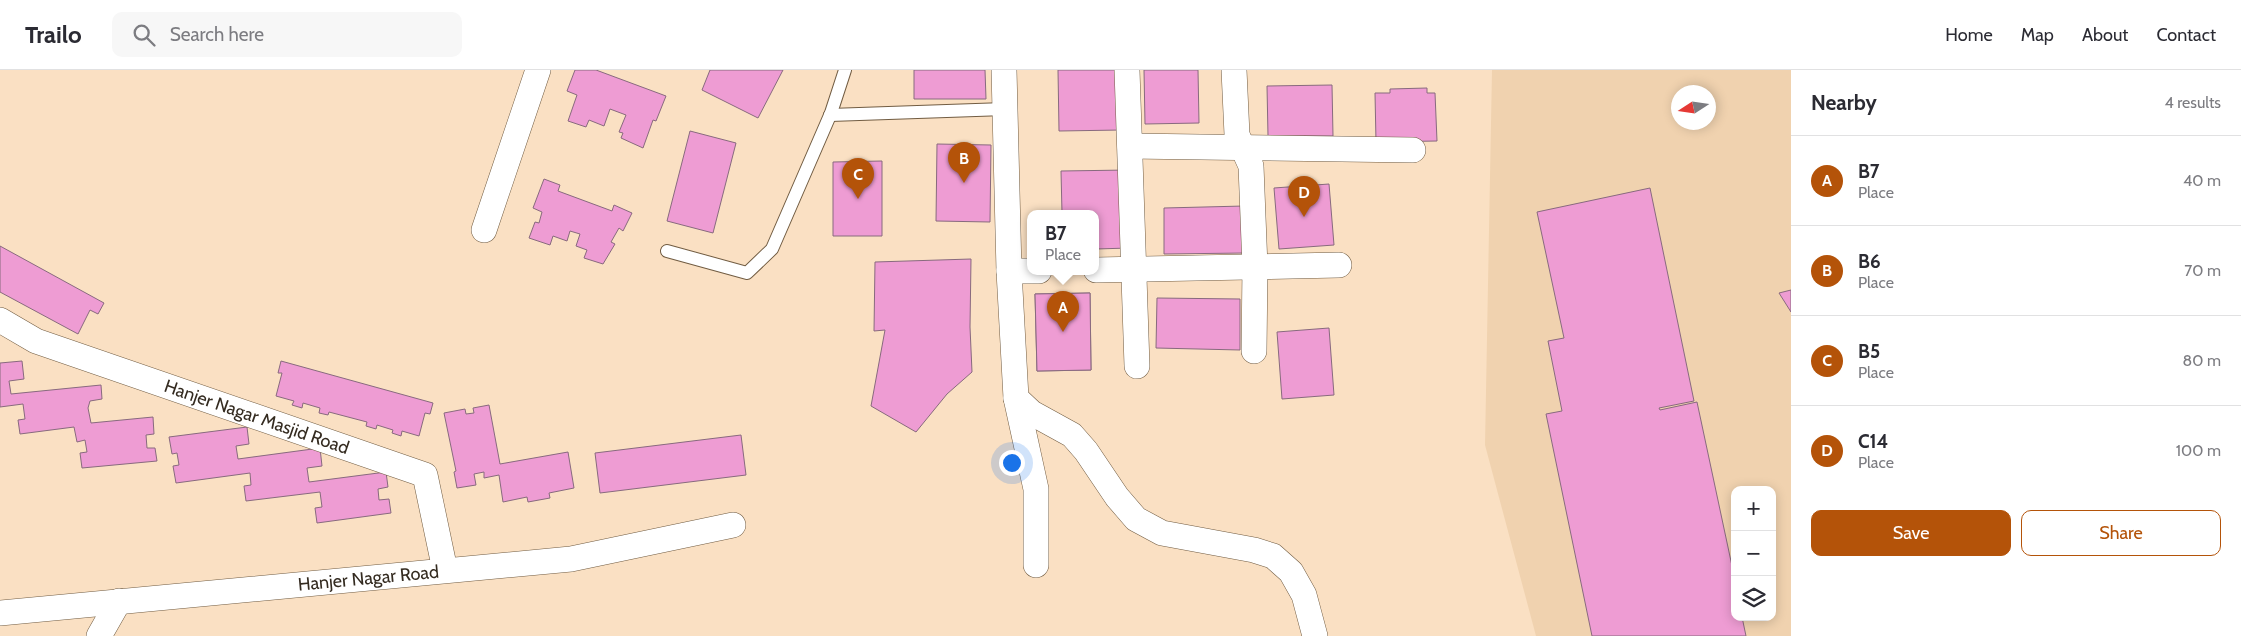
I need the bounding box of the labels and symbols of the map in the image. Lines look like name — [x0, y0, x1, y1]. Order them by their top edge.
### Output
north arrow — [1671, 85, 1716, 130]
pin: B — [948, 142, 980, 183]
pin: C — [842, 158, 874, 199]
pin: D — [1288, 176, 1320, 217]
pin: A — [1047, 291, 1079, 332]
street label: Hanjer Nagar Masjid Road — [161, 375, 352, 459]
your location — [999, 450, 1025, 476]
street label: Hanjer Nagar Road — [297, 561, 440, 596]

